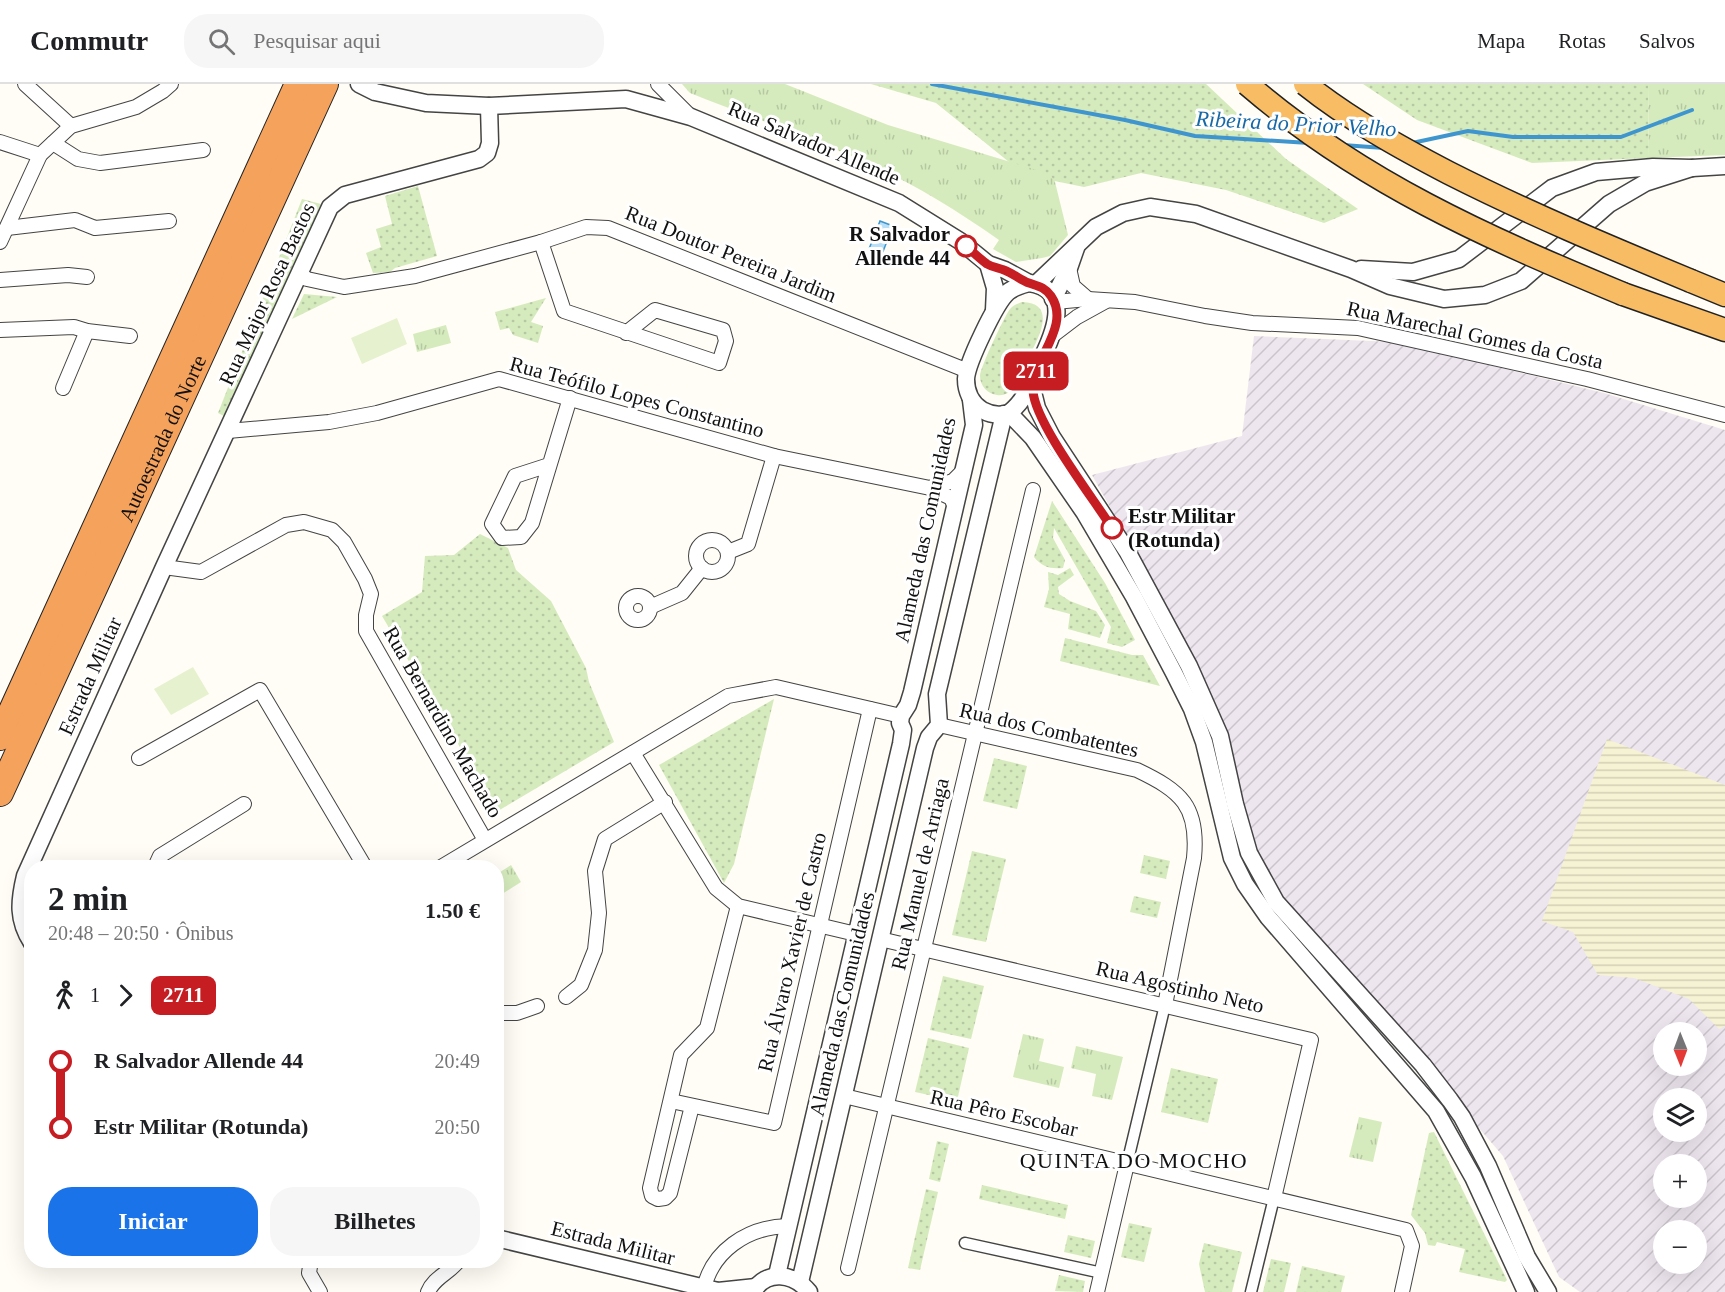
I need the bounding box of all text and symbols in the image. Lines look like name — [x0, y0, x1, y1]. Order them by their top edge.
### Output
search box — [184, 14, 604, 68]
text: Commutr — [30, 25, 148, 56]
icon: search — [205, 25, 238, 58]
text: Pesquisar aqui — [253, 28, 381, 53]
text: Mapa — [1477, 29, 1525, 53]
text: Rotas — [1558, 29, 1606, 53]
text: Salvos — [1639, 29, 1695, 53]
street label: Rua Salvador Allende — [724, 96, 904, 190]
water label: Ribeira do Prior Velho — [1194, 106, 1397, 141]
street label: Rua Major Rosa Bastos — [214, 199, 320, 389]
street label: Rua Doutor Pereira Jardim — [622, 201, 840, 307]
place label: R Salvador Allende 44 — [849, 222, 950, 270]
marker: R Salvador Allende 44 — [955, 235, 977, 257]
street label: Rua Marechal Gomes da Costa — [1345, 296, 1606, 374]
street label: Autoestrada do Norte — [114, 351, 211, 526]
street label: Rua Teófilo Lopes Constantino — [507, 351, 767, 443]
line badge: 2711 — [994, 352, 1078, 390]
text: 2711 — [1016, 359, 1056, 383]
street label: Alameda das Comunidades — [889, 415, 961, 645]
place label: Estr Militar (Rotunda) — [1128, 504, 1236, 552]
marker: Estr Militar (Rotunda) — [1101, 517, 1123, 539]
street label: Estrada Militar — [53, 613, 127, 739]
street label: Rua Bernardino Machado — [378, 622, 508, 822]
street label: Rua dos Combatentes — [957, 698, 1141, 762]
street label: Rua Manuel de Arriaga — [886, 775, 954, 972]
street label: Rua Álvaro Xavier de Castro — [753, 830, 831, 1074]
text: 2 min — [48, 881, 128, 917]
street label: Alameda das Comunidades — [804, 889, 880, 1119]
text: 1.50 € — [425, 898, 480, 923]
text: 20:48 – 20:50 · Ônibus — [48, 922, 234, 944]
street label: Rua Agostinho Neto — [1094, 956, 1266, 1018]
icon: walk — [48, 979, 81, 1012]
icon: forward — [109, 979, 142, 1012]
text: 2711 — [163, 983, 204, 1007]
text: 1 — [90, 984, 100, 1006]
north arrow — [1653, 1022, 1707, 1076]
map controls — [1653, 1022, 1707, 1274]
text: R Salvador Allende 44 — [94, 1048, 303, 1073]
text: 20:49 — [434, 1050, 480, 1072]
street label: Rua Pêro Escobar — [928, 1084, 1080, 1142]
button: layers — [1653, 1088, 1707, 1142]
text: Estr Militar (Rotunda) — [94, 1114, 308, 1139]
text: 20:50 — [434, 1116, 480, 1138]
district label: QUINTA DO MOCHO — [1020, 1148, 1248, 1173]
button: + — [1653, 1154, 1707, 1208]
button: Iniciar — [48, 1187, 258, 1256]
button: Bilhetes — [270, 1187, 480, 1256]
street label: Estrada Militar — [549, 1216, 677, 1270]
button: − — [1653, 1220, 1707, 1274]

